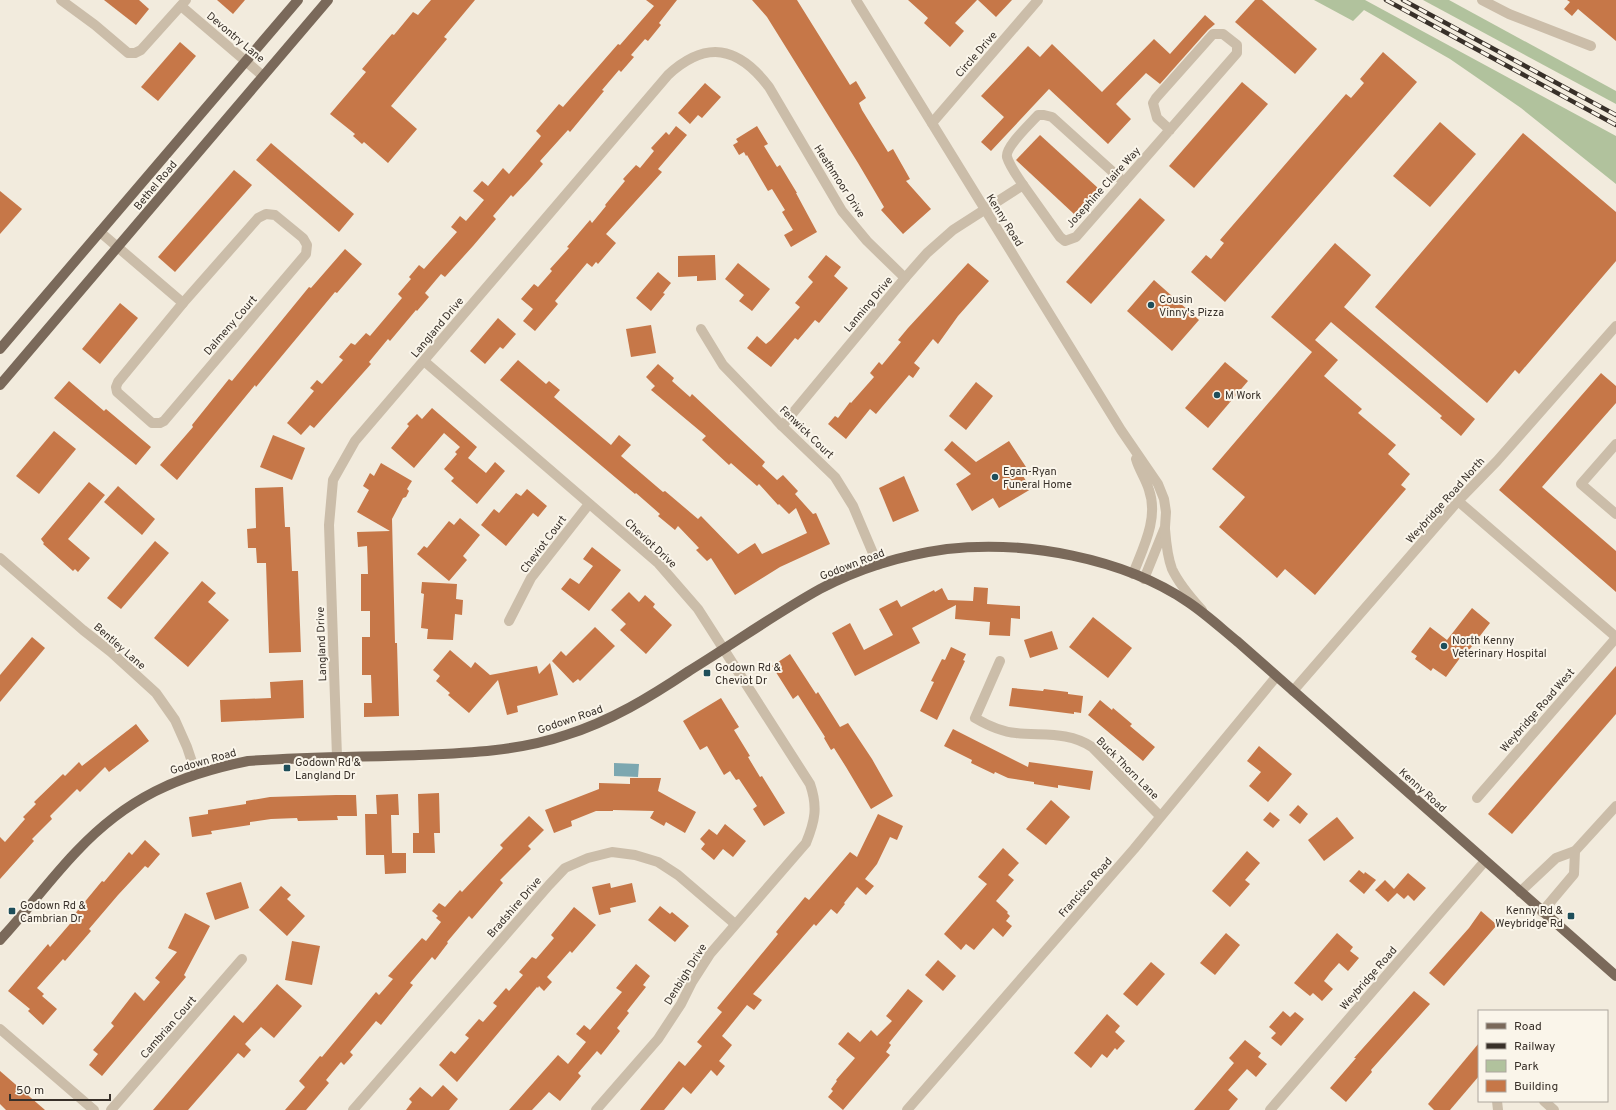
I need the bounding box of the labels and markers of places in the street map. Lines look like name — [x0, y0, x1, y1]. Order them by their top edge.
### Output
place label: Cousin Vinny's Pizza — [1159, 293, 1224, 320]
marker: Cousin Vinny's Pizza — [1146, 300, 1156, 310]
place label: M Work — [1225, 389, 1262, 403]
marker: M Work — [1212, 390, 1222, 400]
place label: Egan-Ryan Funeral Home — [1003, 465, 1072, 492]
marker: Egan-Ryan Funeral Home — [990, 472, 1000, 482]
place label: North Kenny Veterinary Hospital — [1452, 634, 1547, 661]
marker: North Kenny Veterinary Hospital — [1439, 641, 1449, 651]
place label: Godown Rd & Cheviot Dr — [715, 661, 782, 688]
marker: Godown Rd & Cheviot Dr — [702, 668, 712, 678]
place label: Godown Rd & Langland Dr — [295, 756, 362, 783]
marker: Godown Rd & Langland Dr — [282, 763, 292, 773]
place label: Godown Rd & Cambrian Dr — [20, 899, 87, 926]
place label: Kenny Rd & Weybridge Rd — [1495, 904, 1564, 931]
marker: Godown Rd & Cambrian Dr — [7, 906, 17, 916]
marker: Kenny Rd & Weybridge Rd — [1566, 911, 1576, 921]

